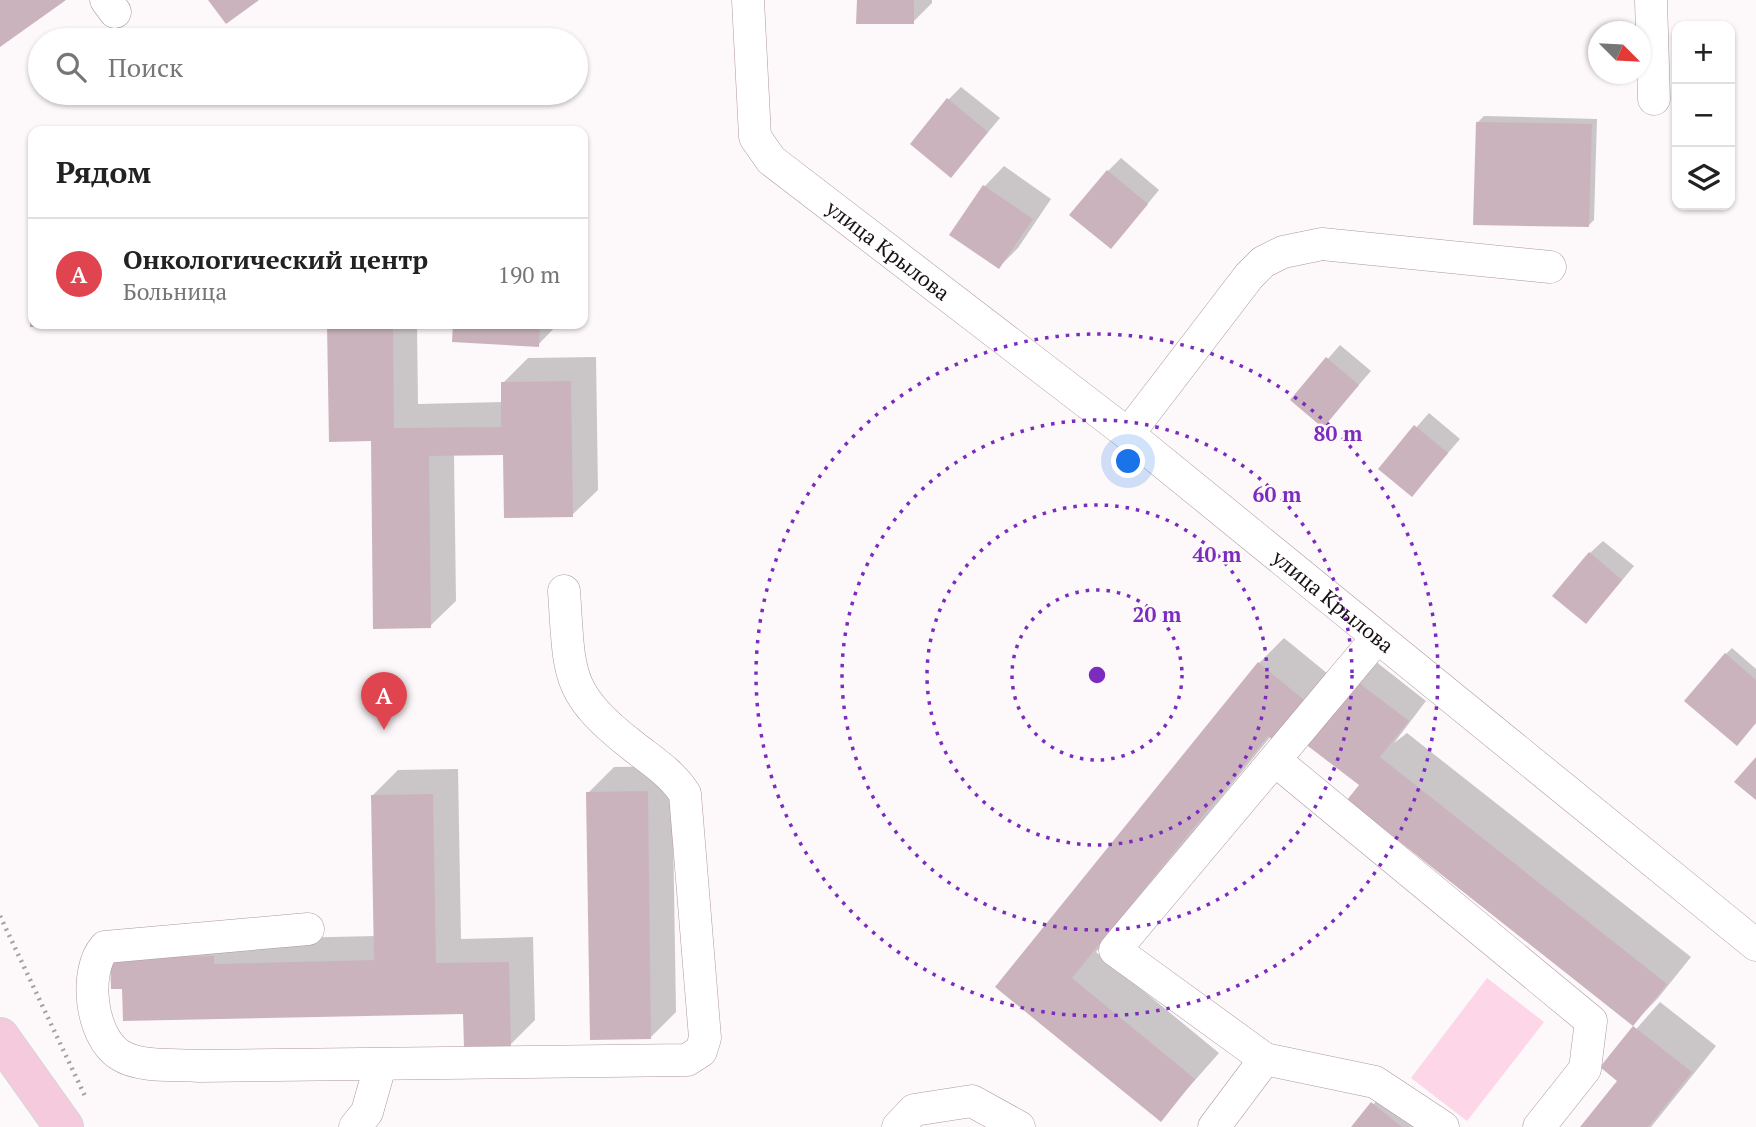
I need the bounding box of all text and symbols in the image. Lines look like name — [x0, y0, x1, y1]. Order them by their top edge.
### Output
north arrow — [1588, 21, 1651, 84]
map controls — [1672, 21, 1735, 210]
button: + — [1672, 21, 1735, 84]
search box — [28, 28, 588, 105]
icon: search — [52, 48, 90, 86]
text: Поиск — [108, 50, 183, 84]
button: − — [1672, 84, 1735, 147]
button: layers — [1672, 147, 1735, 210]
text: Рядом — [56, 152, 151, 192]
street label: улица Крылова — [820, 193, 956, 307]
text: Онкологический центр — [123, 242, 428, 276]
text: A — [71, 259, 87, 290]
text: 190 m — [498, 259, 560, 290]
text: Больница — [123, 276, 227, 307]
text: 80 m — [1314, 419, 1363, 447]
your location — [1111, 444, 1145, 478]
text: 60 m — [1253, 480, 1302, 508]
text: 40 m — [1193, 540, 1242, 568]
street label: улица Крылова — [1266, 543, 1400, 659]
text: 20 m — [1133, 600, 1182, 628]
centre of rings — [1085, 663, 1109, 687]
pin: A — [361, 672, 407, 730]

